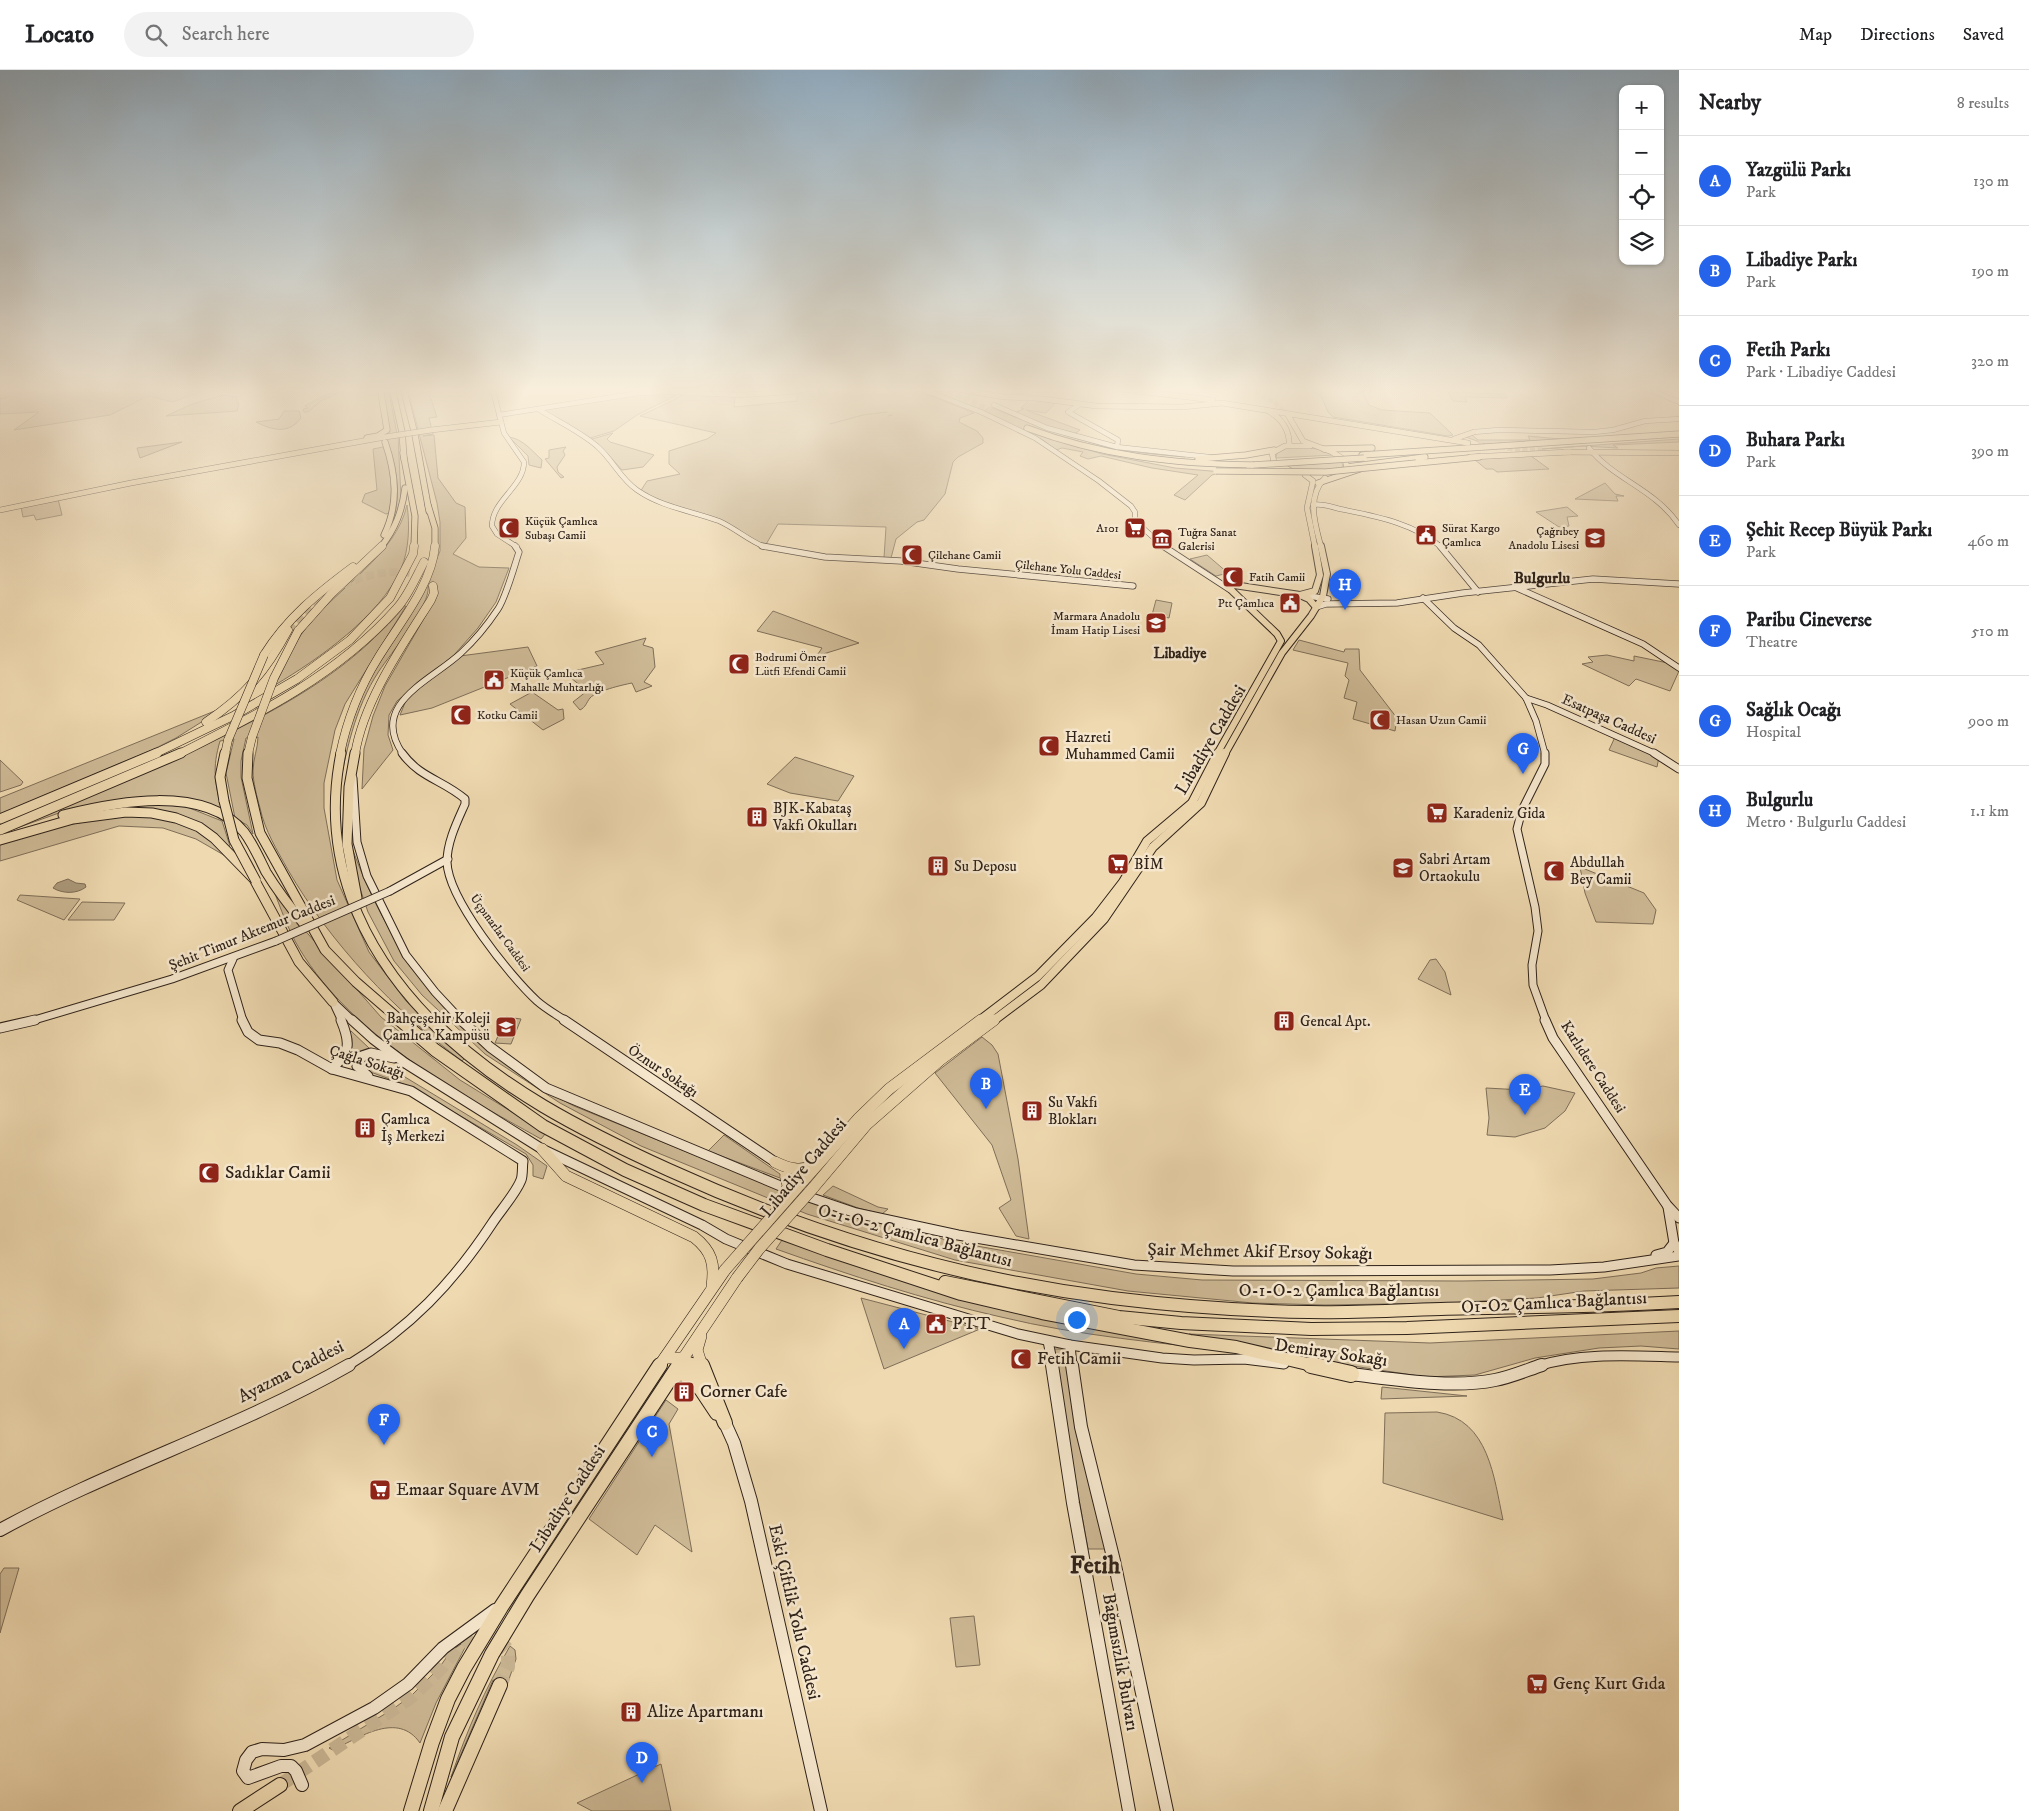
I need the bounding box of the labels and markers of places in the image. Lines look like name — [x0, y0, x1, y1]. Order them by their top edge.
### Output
place label: Küçük Çamlıca Subaşı Camii — [525, 514, 599, 543]
mosque icon: Küçük Çamlıca Subaşı Camii — [497, 516, 521, 540]
supermarket icon: A101 — [1123, 516, 1147, 540]
place label: A101 — [1096, 521, 1119, 536]
place label: Sürat Kargo Çamlıca — [1442, 521, 1500, 550]
public building icon: Sürat Kargo Çamlıca — [1414, 523, 1438, 547]
place label: Çağrıbey Anadolu Lisesi — [1508, 524, 1579, 553]
place label: Tuğra Sanat Galerisi — [1178, 525, 1237, 554]
school or university icon: Çağrıbey Anadolu Lisesi — [1583, 526, 1607, 550]
museum icon: Tuğra Sanat Galerisi — [1150, 527, 1174, 551]
mosque icon: Çilehane Camii — [900, 543, 924, 567]
place label: Çilehane Camii — [928, 548, 1001, 563]
mosque icon: Fatih Camii — [1221, 565, 1245, 589]
pin: H — [1329, 569, 1361, 610]
place label: Fatih Camii — [1249, 570, 1305, 585]
public building icon: Ptt Çamlıca — [1278, 591, 1302, 615]
place label: Ptt Çamlıca — [1218, 596, 1275, 611]
place label: Marmara Anadolu İmam Hatip Lisesi — [1051, 609, 1140, 638]
school or university icon: Marmara Anadolu İmam Hatip Lisesi — [1144, 611, 1168, 635]
place label: Bodrumi Ömer Lütfi Efendi Camii — [755, 650, 846, 679]
mosque icon: Bodrumi Ömer Lütfi Efendi Camii — [727, 652, 751, 676]
place label: Küçük Çamlıca Mahalle Muhtarlığı — [510, 666, 604, 695]
public building icon: Küçük Çamlıca Mahalle Muhtarlığı — [482, 668, 506, 692]
mosque icon: Kotku Camii — [449, 703, 473, 727]
place label: Kotku Camii — [477, 708, 538, 723]
mosque icon: Hasan Uzun Camii — [1368, 708, 1392, 732]
place label: Hasan Uzun Camii — [1396, 713, 1486, 728]
place label: Hazreti Muhammed Camii — [1065, 728, 1175, 764]
pin: G — [1507, 733, 1539, 774]
mosque icon: Hazreti Muhammed Camii — [1037, 734, 1061, 758]
place label: BJK-Kabataş Vakfı Okulları — [772, 799, 857, 835]
supermarket icon: Karadeniz Gida — [1425, 801, 1449, 825]
place label: Karadeniz Gida — [1453, 804, 1546, 823]
building icon: BJK-Kabataş Vakfı Okulları — [745, 805, 769, 829]
place label: Sabri Artam Ortaokulu — [1419, 850, 1490, 886]
supermarket icon: BİM — [1106, 852, 1130, 876]
place label: Abdullah Bey Camii — [1570, 853, 1632, 889]
building icon: Su Deposu — [926, 854, 950, 878]
place label: BİM — [1134, 855, 1164, 874]
school or university icon: Sabri Artam Ortaokulu — [1391, 856, 1415, 880]
place label: Su Deposu — [954, 857, 1017, 876]
mosque icon: Abdullah Bey Camii — [1542, 859, 1566, 883]
place label: Bahçeşehir Koleji Çamlıca Kampüsü — [383, 1009, 490, 1045]
building icon: Gencal Apt. — [1272, 1009, 1296, 1033]
place label: Gencal Apt. — [1300, 1012, 1370, 1031]
school or university icon: Bahçeşehir Koleji Çamlıca Kampüsü — [494, 1015, 518, 1039]
pin: B — [970, 1068, 1002, 1109]
pin: E — [1509, 1074, 1541, 1115]
place label: Su Vakfı Blokları — [1048, 1093, 1097, 1129]
building icon: Su Vakfı Blokları — [1020, 1099, 1044, 1123]
place label: Çamlıca İş Merkezi — [381, 1110, 445, 1146]
building icon: Çamlıca İş Merkezi — [353, 1116, 377, 1140]
mosque icon: Sadıklar Camii — [197, 1161, 221, 1185]
place label: Sadıklar Camii — [225, 1162, 331, 1184]
pin: A — [888, 1308, 920, 1349]
public building icon: PTT — [924, 1312, 948, 1336]
place label: PTT — [952, 1313, 991, 1335]
mosque icon: Fetih Camii — [1009, 1347, 1033, 1371]
place label: Fetih Camii — [1037, 1348, 1121, 1370]
building icon: Corner Cafe — [672, 1380, 696, 1404]
place label: Corner Cafe — [700, 1381, 787, 1403]
pin: F — [368, 1404, 400, 1445]
pin: C — [636, 1416, 668, 1457]
supermarket icon: Emaar Square AVM — [368, 1478, 392, 1502]
place label: Emaar Square AVM — [396, 1479, 540, 1501]
supermarket icon: Genç Kurt Gıda — [1525, 1672, 1549, 1696]
place label: Genç Kurt Gıda — [1553, 1673, 1666, 1695]
building icon: Alize Apartmanı — [619, 1700, 643, 1724]
place label: Alize Apartmanı — [647, 1701, 763, 1723]
pin: D — [626, 1742, 658, 1783]

